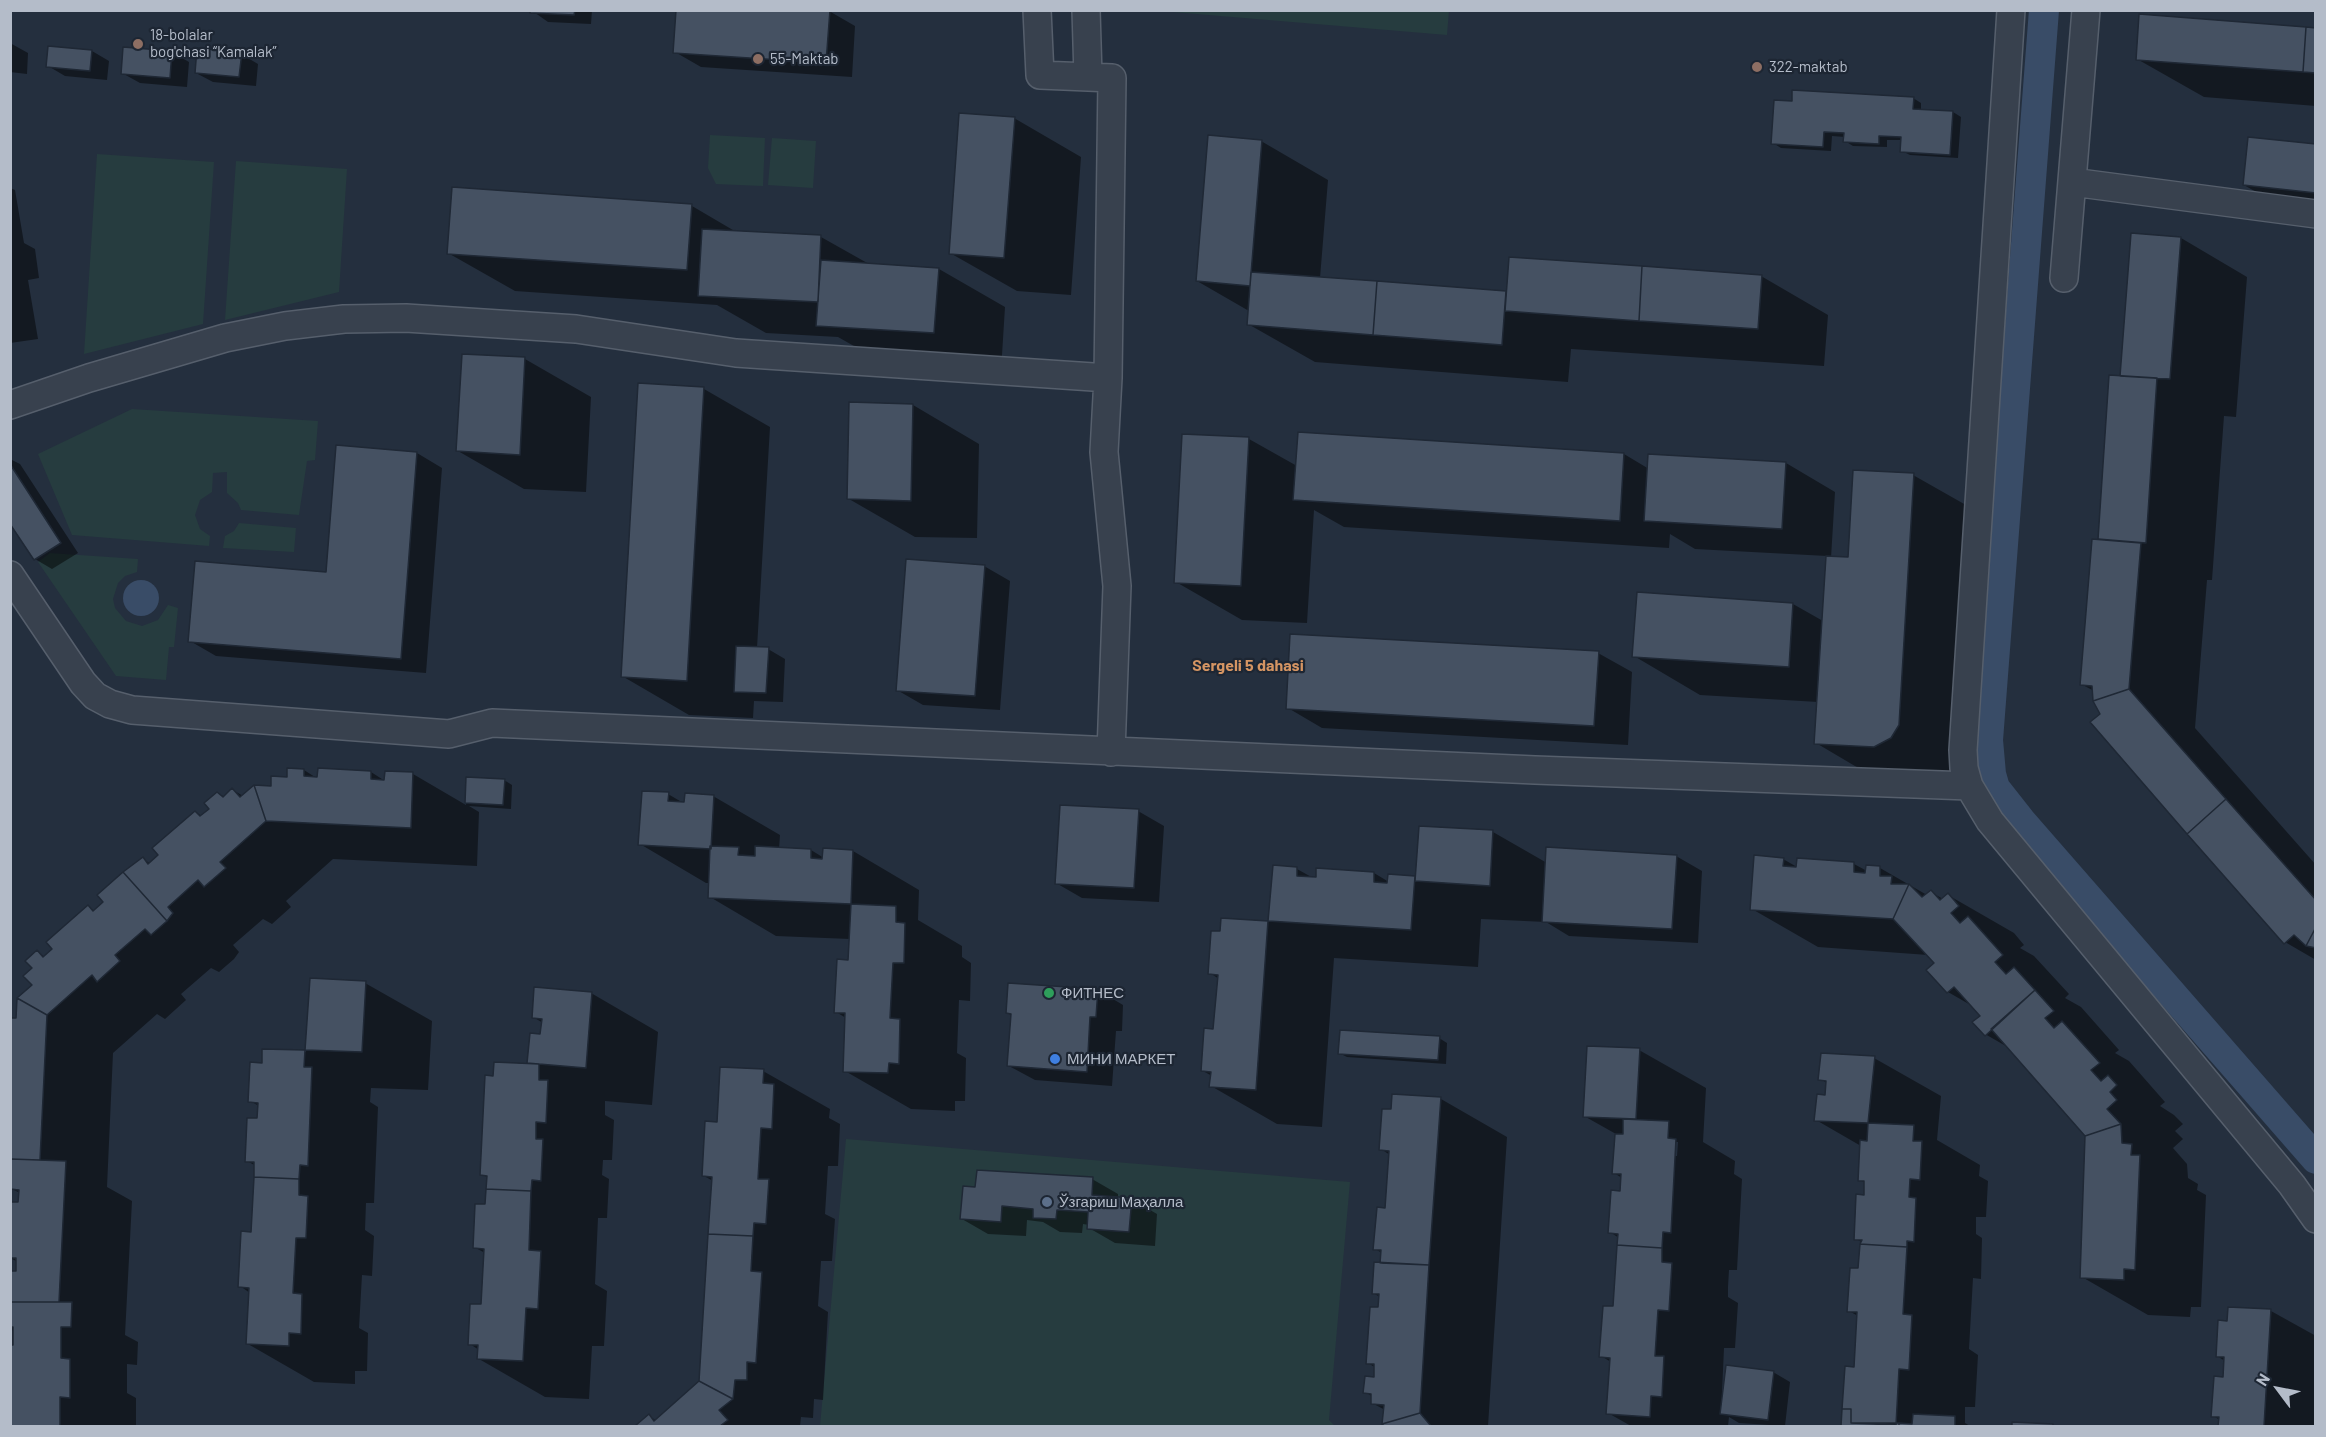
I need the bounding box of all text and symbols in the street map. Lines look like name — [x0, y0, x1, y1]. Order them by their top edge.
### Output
place label: 18-bolalar bog'chasi “Kamalak” — [150, 26, 276, 61]
marker: 18-bolalar bog'chasi “Kamalak” — [131, 37, 145, 51]
place label: 55-Maktab — [770, 50, 839, 68]
marker: 55-Maktab — [751, 52, 765, 66]
place label: 322-maktab — [1769, 58, 1848, 76]
marker: 322-maktab — [1750, 60, 1764, 74]
district label: Sergeli 5 dahasi — [1192, 656, 1304, 676]
place label: ФИТНЕС — [1061, 984, 1124, 1002]
marker: ФИТНЕС — [1042, 986, 1056, 1000]
place label: МИНИ МАРКЕТ — [1067, 1050, 1175, 1068]
marker: МИНИ МАРКЕТ — [1048, 1052, 1062, 1066]
place label: Ўзгариш Маҳалла — [1059, 1193, 1183, 1211]
marker: Ўзгариш Маҳалла — [1040, 1195, 1054, 1209]
north arrow — [2248, 1359, 2308, 1419]
text: N — [2251, 1370, 2273, 1389]

